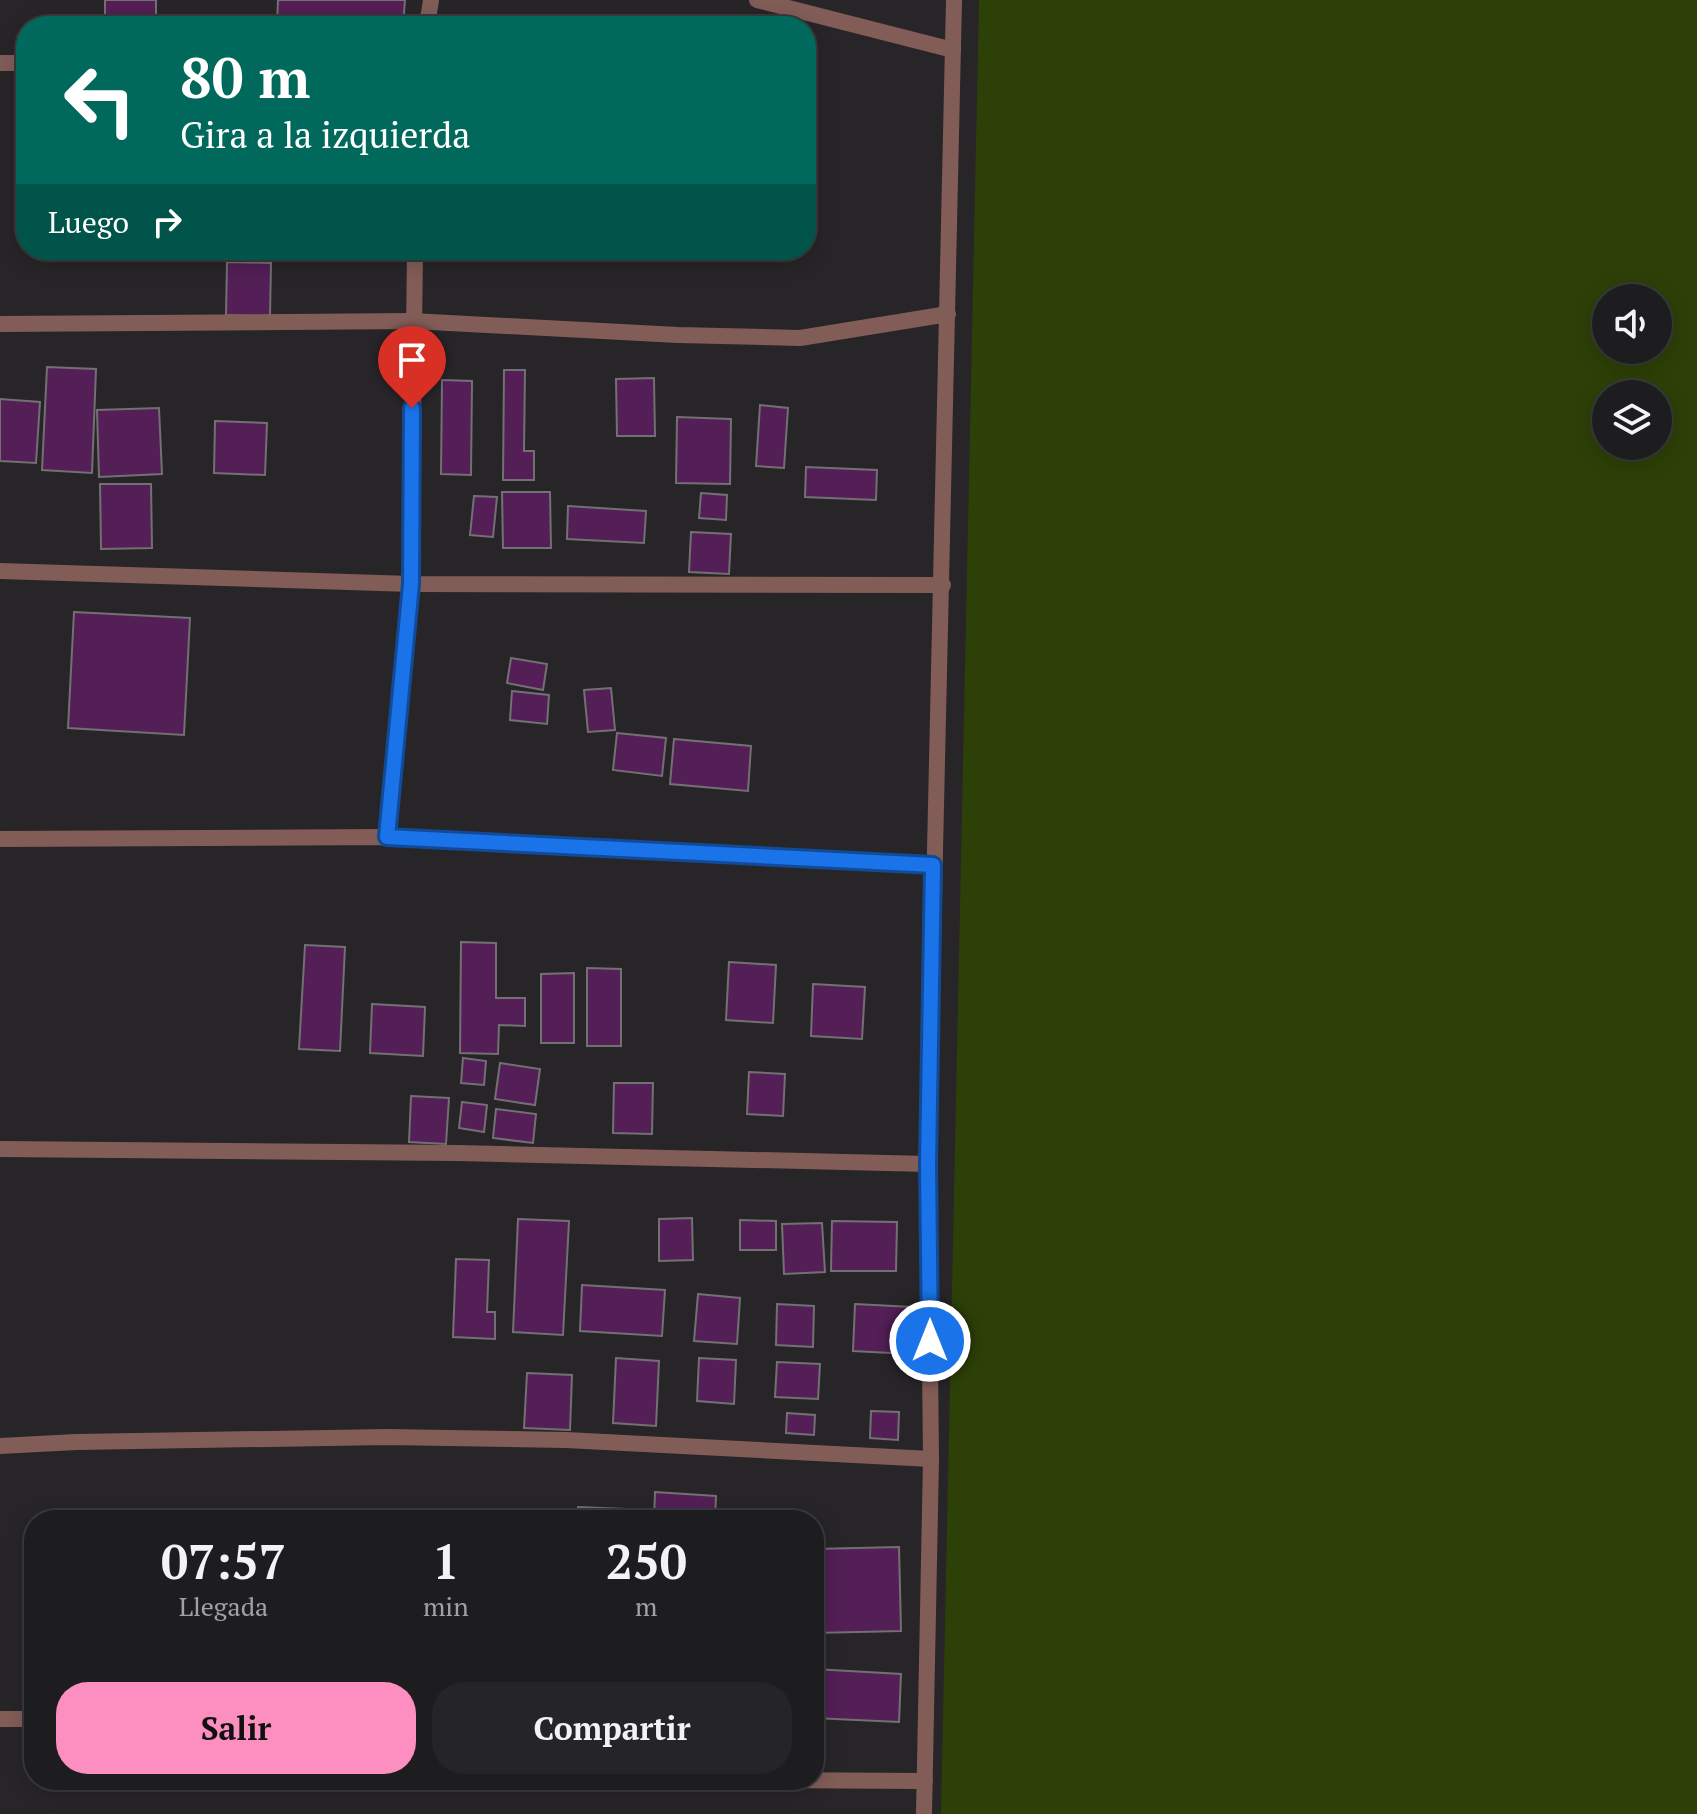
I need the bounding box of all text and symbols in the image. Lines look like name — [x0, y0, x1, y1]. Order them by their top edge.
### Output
text: 80 m — [180, 40, 310, 114]
icon: left — [48, 48, 152, 152]
text: Gira a la izquierda — [180, 111, 470, 158]
icon: right — [145, 200, 189, 244]
text: Luego — [48, 202, 129, 242]
map controls — [1592, 284, 1672, 460]
button: sound — [1592, 284, 1672, 364]
pin — [378, 326, 446, 408]
icon: arrive — [390, 338, 434, 382]
button: layers — [1592, 380, 1672, 460]
position arrow — [888, 1299, 972, 1383]
text: 07:57 — [161, 1529, 286, 1593]
text: 1 — [432, 1529, 459, 1593]
text: 250 — [606, 1529, 687, 1593]
text: Llegada — [179, 1589, 268, 1623]
text: min — [423, 1589, 469, 1623]
text: m — [635, 1589, 658, 1623]
button: Salir — [56, 1682, 416, 1774]
button: Compartir — [432, 1682, 792, 1774]

